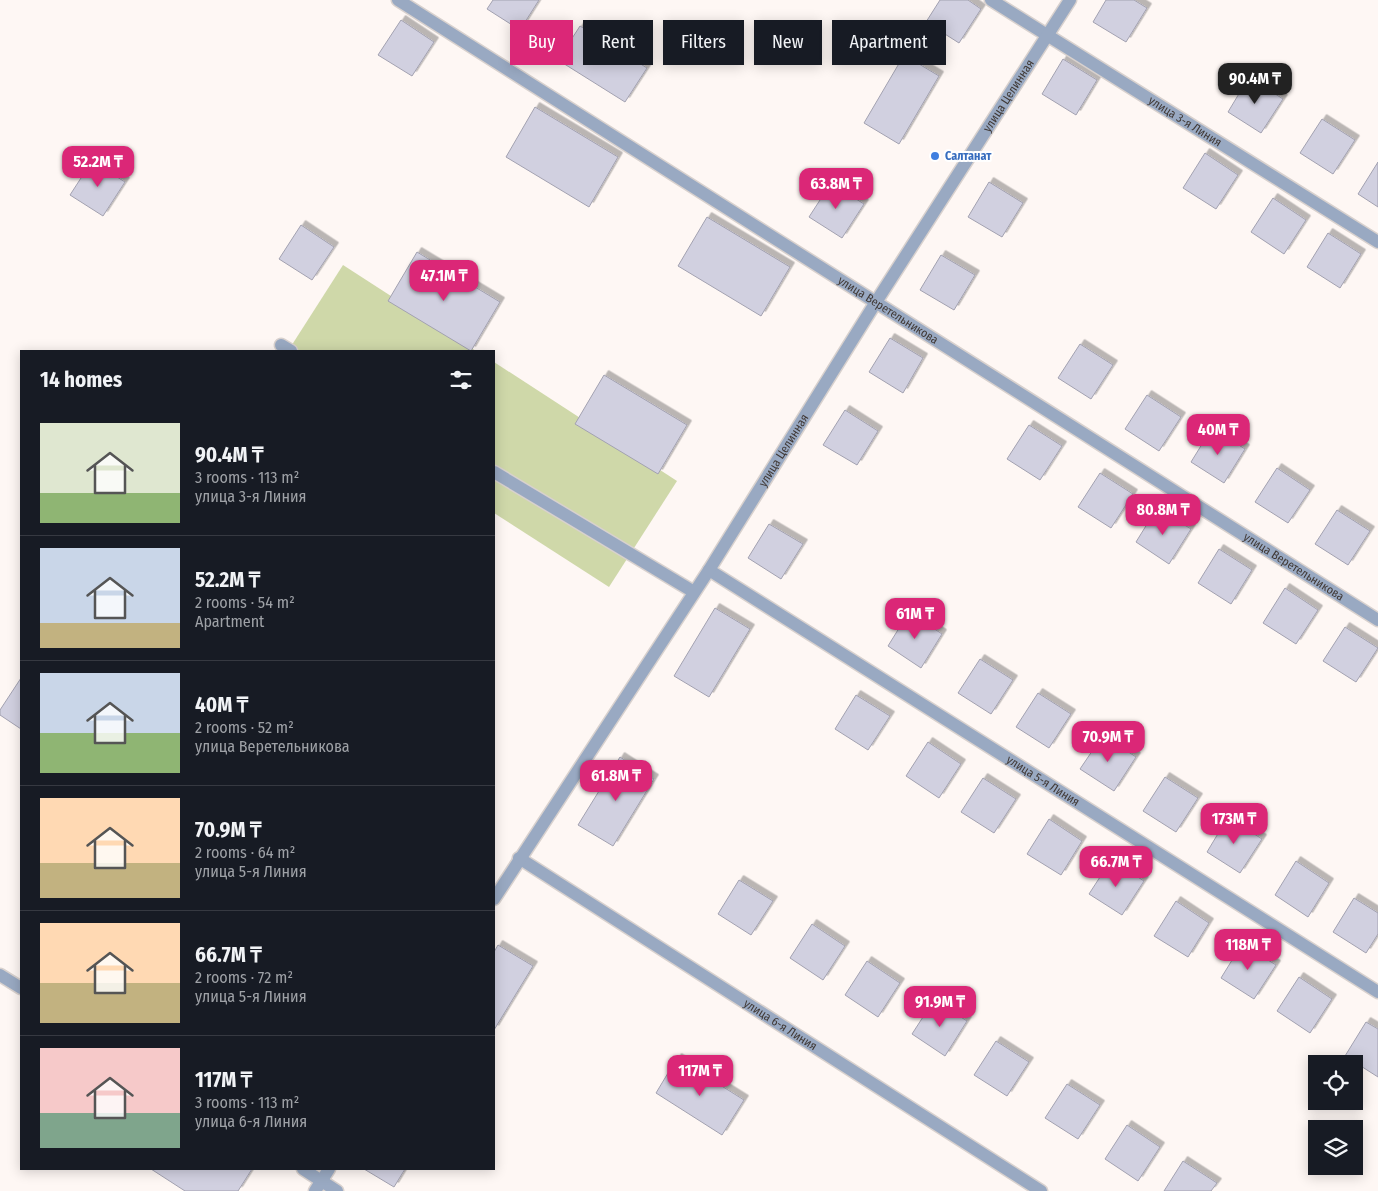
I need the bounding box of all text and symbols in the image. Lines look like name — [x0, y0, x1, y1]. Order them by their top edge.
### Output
chip: Buy — [510, 20, 573, 65]
chip: Rent — [583, 20, 653, 65]
chip: Filters — [663, 20, 744, 65]
chip: New — [754, 20, 822, 65]
chip: Apartment — [832, 20, 946, 65]
street label: улица Целинная — [980, 57, 1037, 135]
pin: 90.4M ₸ — [1209, 62, 1301, 105]
text: 90.4M ₸ — [1229, 69, 1281, 88]
street label: улица 3-я Линия — [1146, 93, 1224, 150]
pin: 52.2M ₸ — [52, 146, 144, 188]
place label: Салтанат — [945, 149, 992, 163]
marker: Салтанат — [929, 150, 941, 162]
text: 52.2M ₸ — [73, 152, 123, 171]
pin: 63.8M ₸ — [790, 168, 882, 210]
text: 63.8M ₸ — [810, 174, 862, 193]
pin: 47.1M ₸ — [398, 260, 490, 302]
text: 47.1M ₸ — [420, 266, 468, 285]
street label: улица Веретельникова — [835, 273, 941, 347]
icon: filters — [447, 366, 475, 394]
text: 14 homes — [40, 367, 122, 393]
street label: улица Целинная — [756, 411, 812, 489]
pin: 40M ₸ — [1183, 414, 1253, 456]
text: 40M ₸ — [1198, 420, 1238, 439]
text: 90.4M ₸ — [195, 442, 263, 468]
icon: home — [80, 443, 140, 503]
text: 3 rooms · 113 m² — [195, 468, 299, 487]
text: улица 3-я Линия — [195, 487, 307, 506]
pin: 80.8M ₸ — [1117, 494, 1209, 536]
text: 80.8M ₸ — [1137, 500, 1189, 519]
street label: улица Веретельникова — [1241, 530, 1347, 604]
text: 52.2M ₸ — [195, 567, 260, 593]
icon: home — [80, 568, 140, 628]
text: 2 rooms · 54 m² — [195, 593, 295, 612]
pin: 61M ₸ — [880, 598, 950, 640]
text: 61M ₸ — [896, 604, 934, 623]
text: Apartment — [195, 612, 264, 631]
text: 40M ₸ — [195, 692, 248, 718]
icon: home — [80, 693, 140, 753]
text: 2 rooms · 52 m² — [195, 718, 294, 737]
pin: 70.9M ₸ — [1062, 720, 1154, 763]
text: 70.9M ₸ — [1083, 727, 1133, 746]
text: улица Веретельникова — [195, 737, 350, 756]
street label: улица 5-я Линия — [1004, 752, 1082, 809]
pin: 61.8M ₸ — [570, 760, 662, 802]
text: 61.8M ₸ — [591, 766, 641, 785]
pin: 173M ₸ — [1193, 802, 1275, 845]
text: 173M ₸ — [1212, 809, 1256, 828]
text: 70.9M ₸ — [195, 817, 261, 843]
icon: home — [80, 818, 140, 878]
text: 2 rooms · 64 m² — [195, 843, 295, 862]
pin: 66.7M ₸ — [1070, 846, 1162, 888]
text: 66.7M ₸ — [1091, 852, 1141, 871]
text: улица 5-я Линия — [195, 862, 307, 881]
pin: 118M ₸ — [1207, 928, 1289, 971]
text: 118M ₸ — [1225, 935, 1271, 954]
text: 66.7M ₸ — [195, 942, 262, 968]
icon: home — [80, 943, 140, 1003]
text: 2 rooms · 72 m² — [195, 968, 293, 987]
pin: 91.9M ₸ — [894, 986, 986, 1028]
text: улица 5-я Линия — [195, 987, 307, 1006]
text: 91.9M ₸ — [915, 992, 965, 1011]
street label: улица 6-я Линия — [741, 996, 820, 1053]
pin: 117M ₸ — [659, 1054, 741, 1097]
map controls — [1308, 1055, 1363, 1175]
button: locate — [1308, 1055, 1363, 1110]
text: 117M ₸ — [678, 1061, 722, 1080]
text: 117M ₸ — [195, 1067, 252, 1093]
icon: home — [80, 1068, 140, 1128]
text: 3 rooms · 113 m² — [195, 1093, 299, 1112]
text: улица 6-я Линия — [195, 1112, 307, 1131]
button: layers — [1308, 1120, 1363, 1175]

